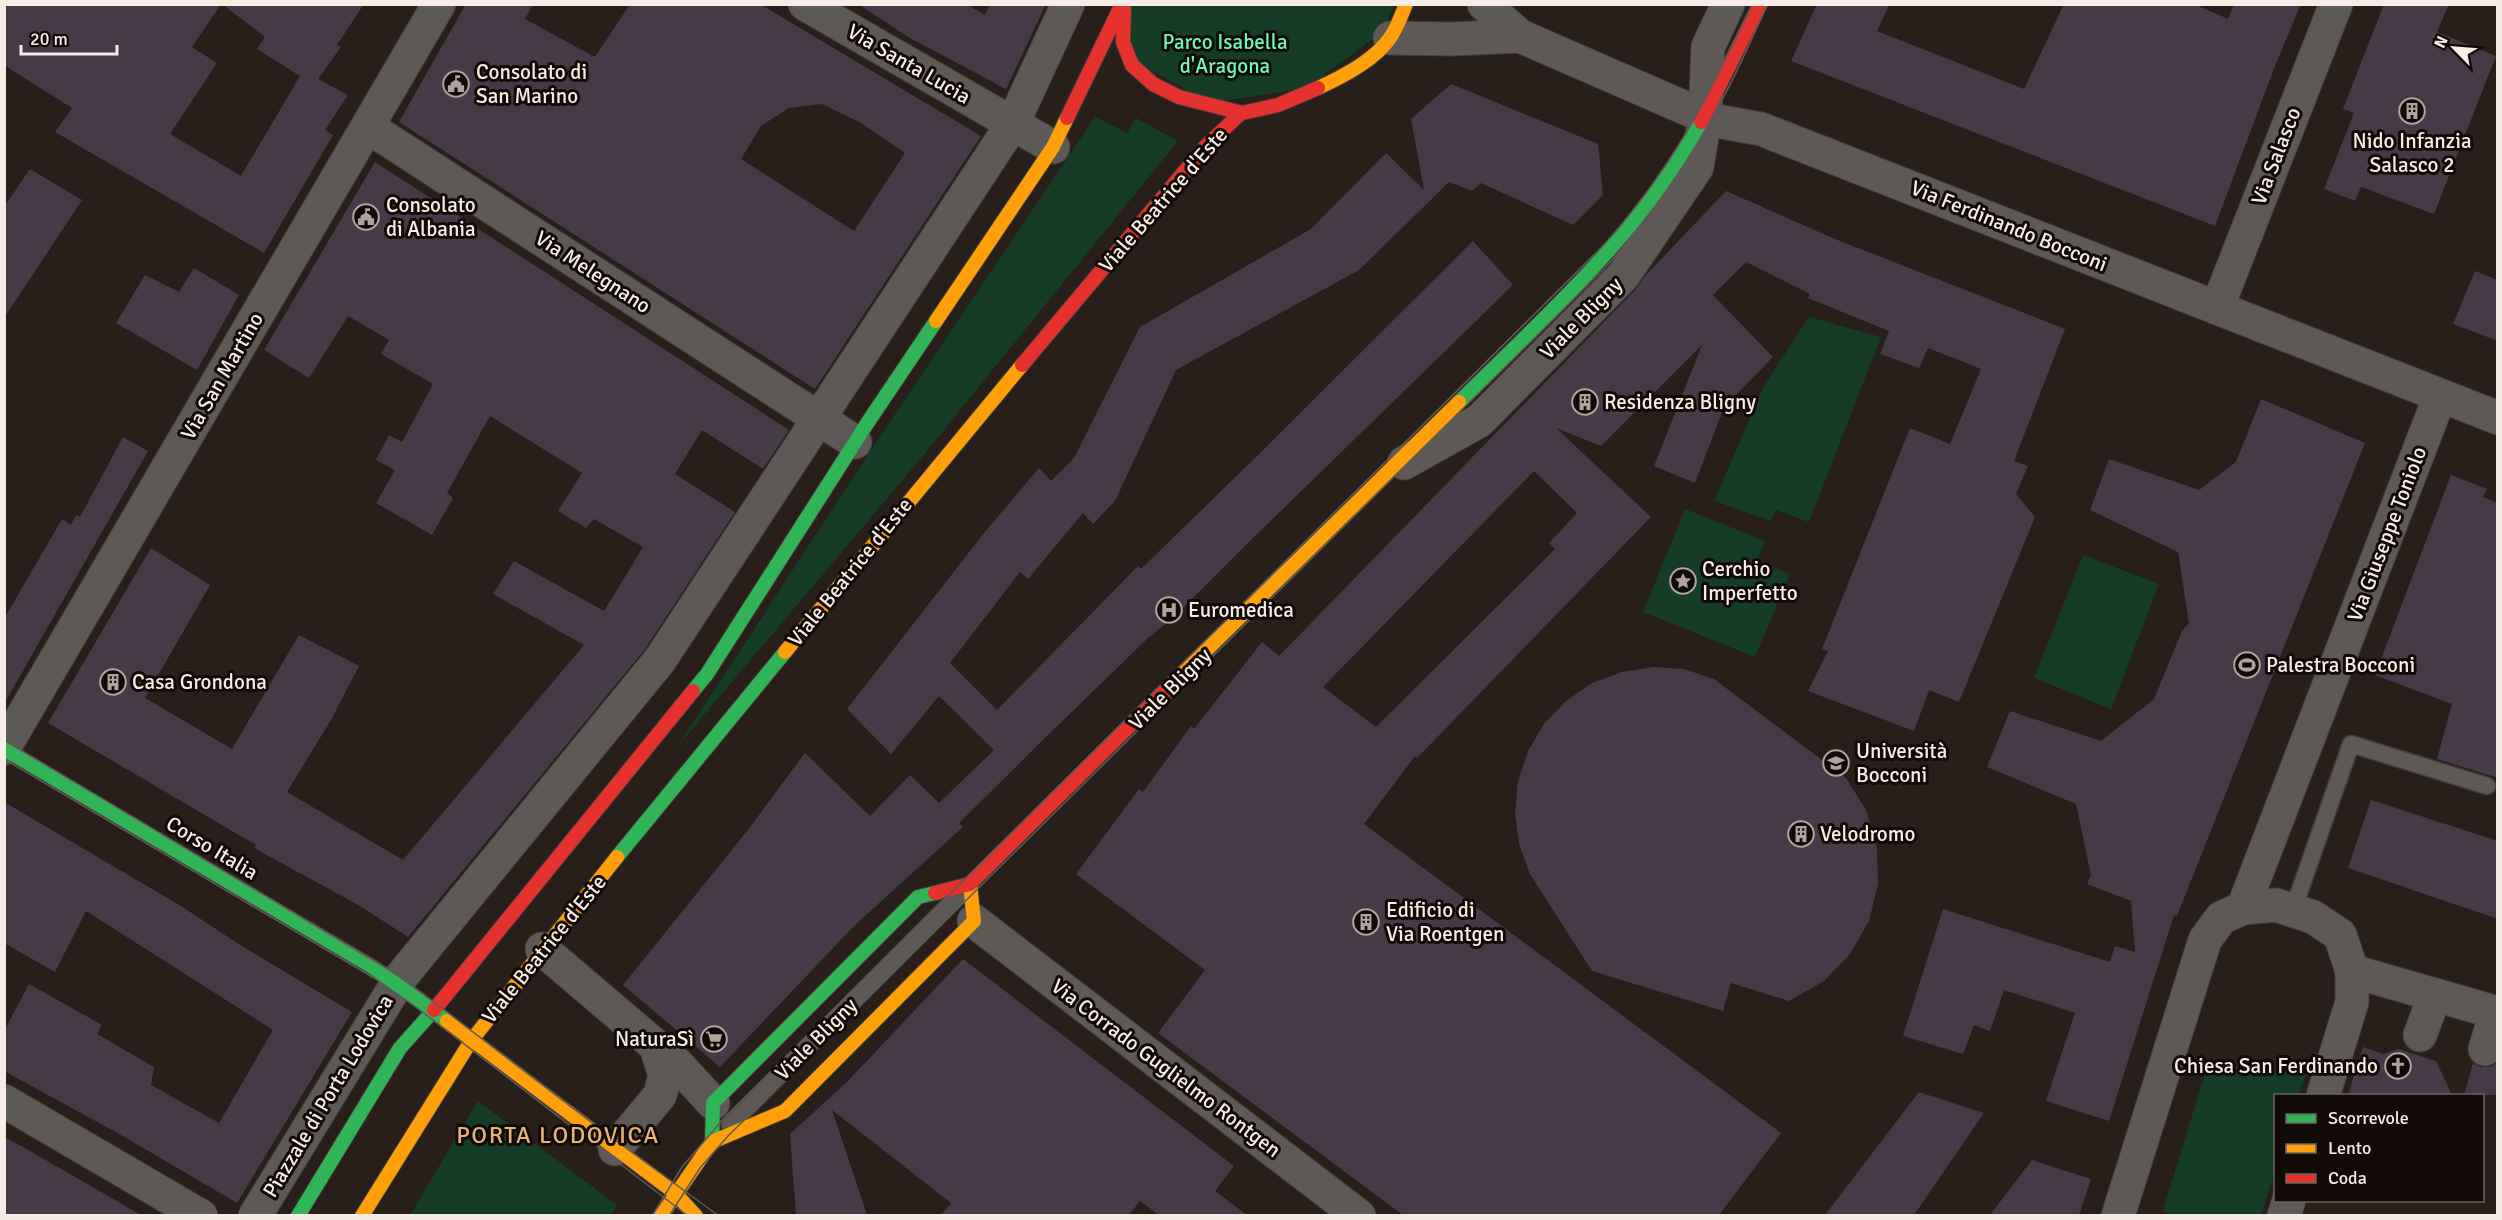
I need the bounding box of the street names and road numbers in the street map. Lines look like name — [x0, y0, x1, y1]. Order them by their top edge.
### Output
street label: Via Santa Lucia — [843, 18, 975, 110]
street label: Via Salasco — [2246, 104, 2306, 208]
street label: Viale Beatrice d'Este — [1093, 122, 1233, 278]
street label: Via Ferdinando Bocconi — [1907, 175, 2111, 277]
street label: Via Melegnano — [530, 225, 656, 319]
street label: Viale Bligny — [1534, 271, 1628, 365]
street label: Via San Martino — [175, 308, 269, 444]
street label: Via Giuseppe Toniolo — [2342, 443, 2432, 625]
street label: Viale Beatrice d'Este — [782, 493, 918, 651]
street label: Viale Bligny — [1123, 642, 1217, 736]
street label: Corso Italia — [161, 810, 263, 886]
street label: Viale Beatrice d'Este — [476, 870, 612, 1028]
street label: Via Corrado Guglielmo Rontgen — [1046, 973, 1286, 1163]
street label: Piazzale di Porta Lodovica — [257, 990, 399, 1202]
street label: Viale Bligny — [769, 992, 863, 1086]

